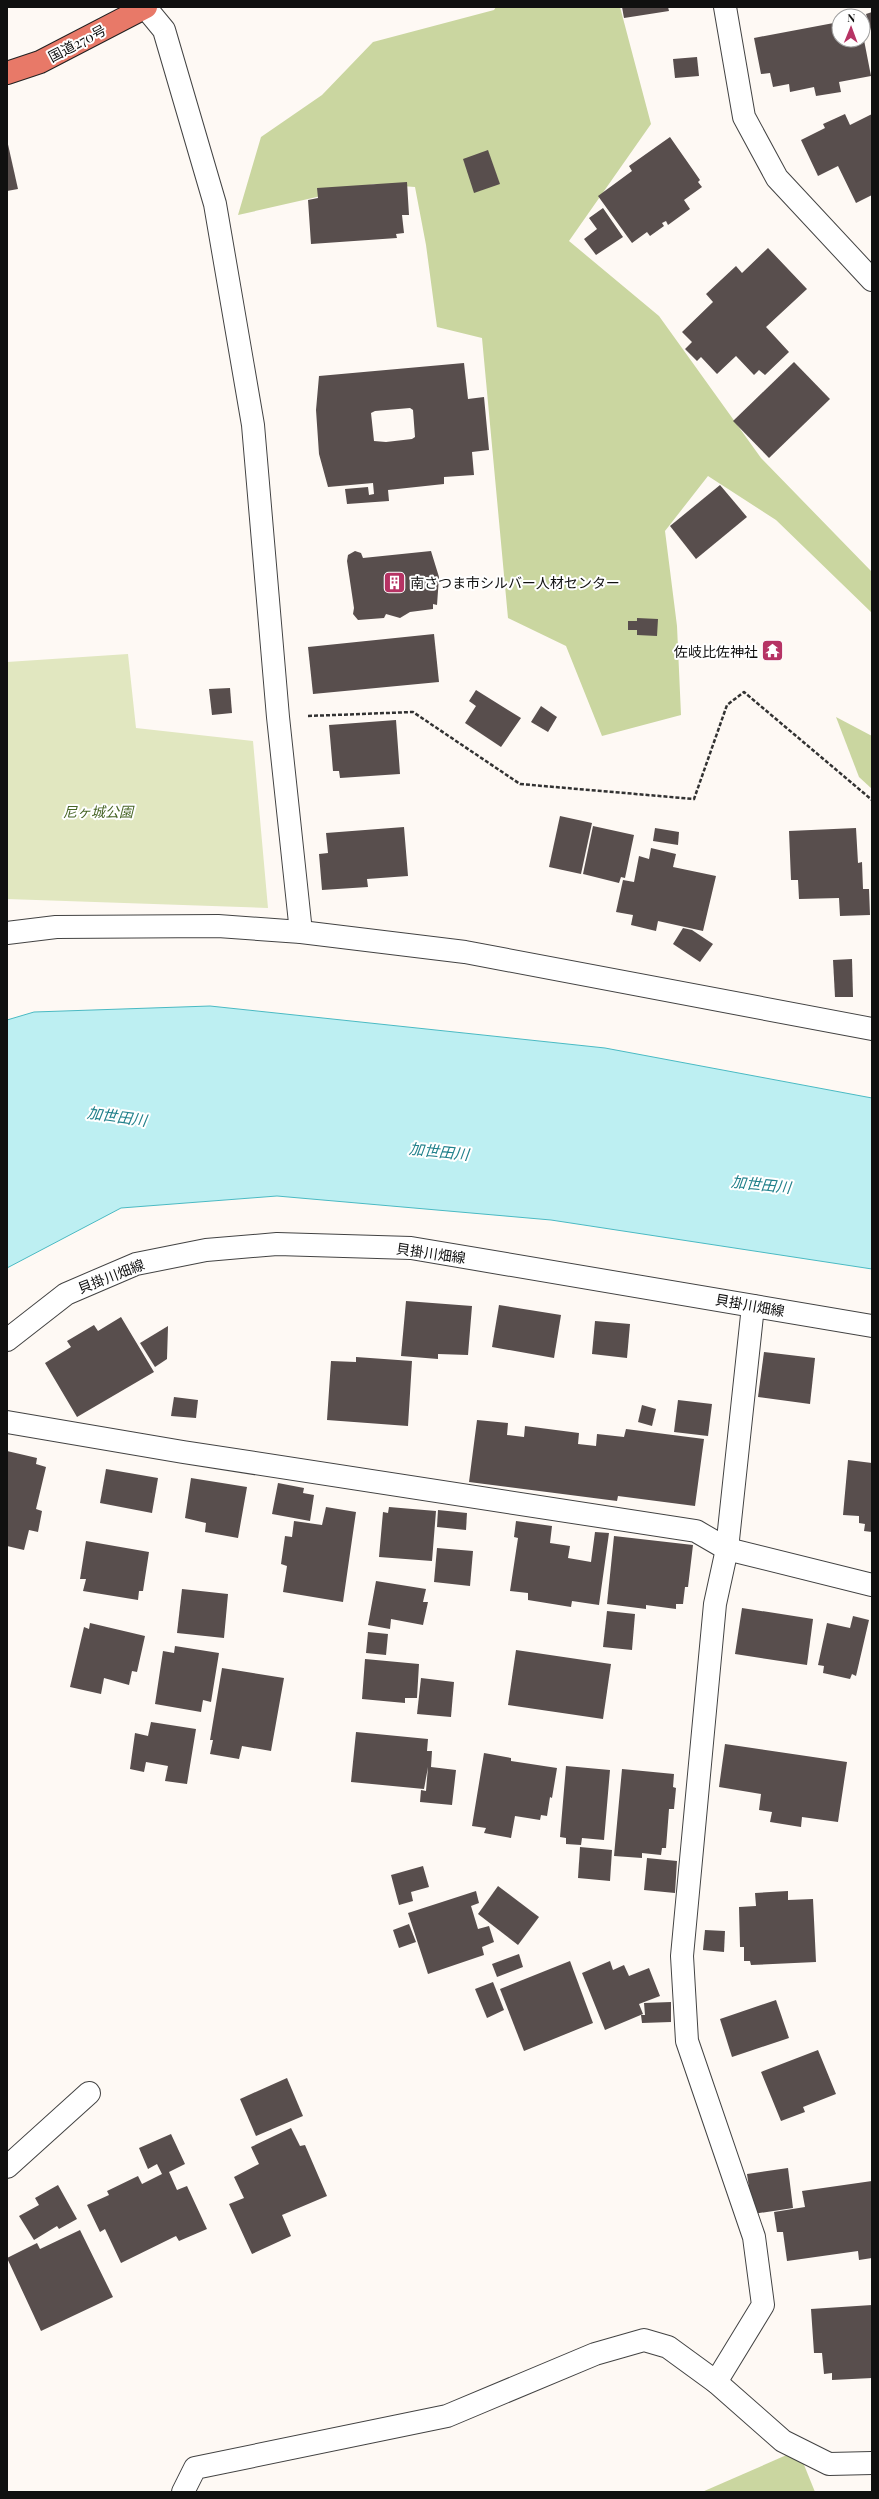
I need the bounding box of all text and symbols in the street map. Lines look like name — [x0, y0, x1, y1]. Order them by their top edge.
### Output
north arrow — [831, 8, 871, 48]
text: N — [847, 10, 855, 25]
street label: 国道270号 — [45, 20, 109, 66]
building icon: 南さつま市シルバー人材センター — [382, 569, 408, 595]
place label: 南さつま市シルバー人材センター — [410, 573, 620, 592]
temple icon: 佐岐比佐神社 — [760, 638, 786, 664]
place label: 佐岐比佐神社 — [674, 642, 758, 661]
park label: 尼ヶ城公園 — [63, 802, 135, 821]
water label: 加世田川 — [86, 1102, 150, 1130]
water label: 加世田川 — [408, 1138, 472, 1164]
water label: 加世田川 — [730, 1171, 794, 1197]
street label: 貝掛川畑線 — [395, 1239, 467, 1267]
street label: 貝掛川畑線 — [75, 1255, 147, 1297]
street label: 貝掛川畑線 — [714, 1290, 786, 1320]

